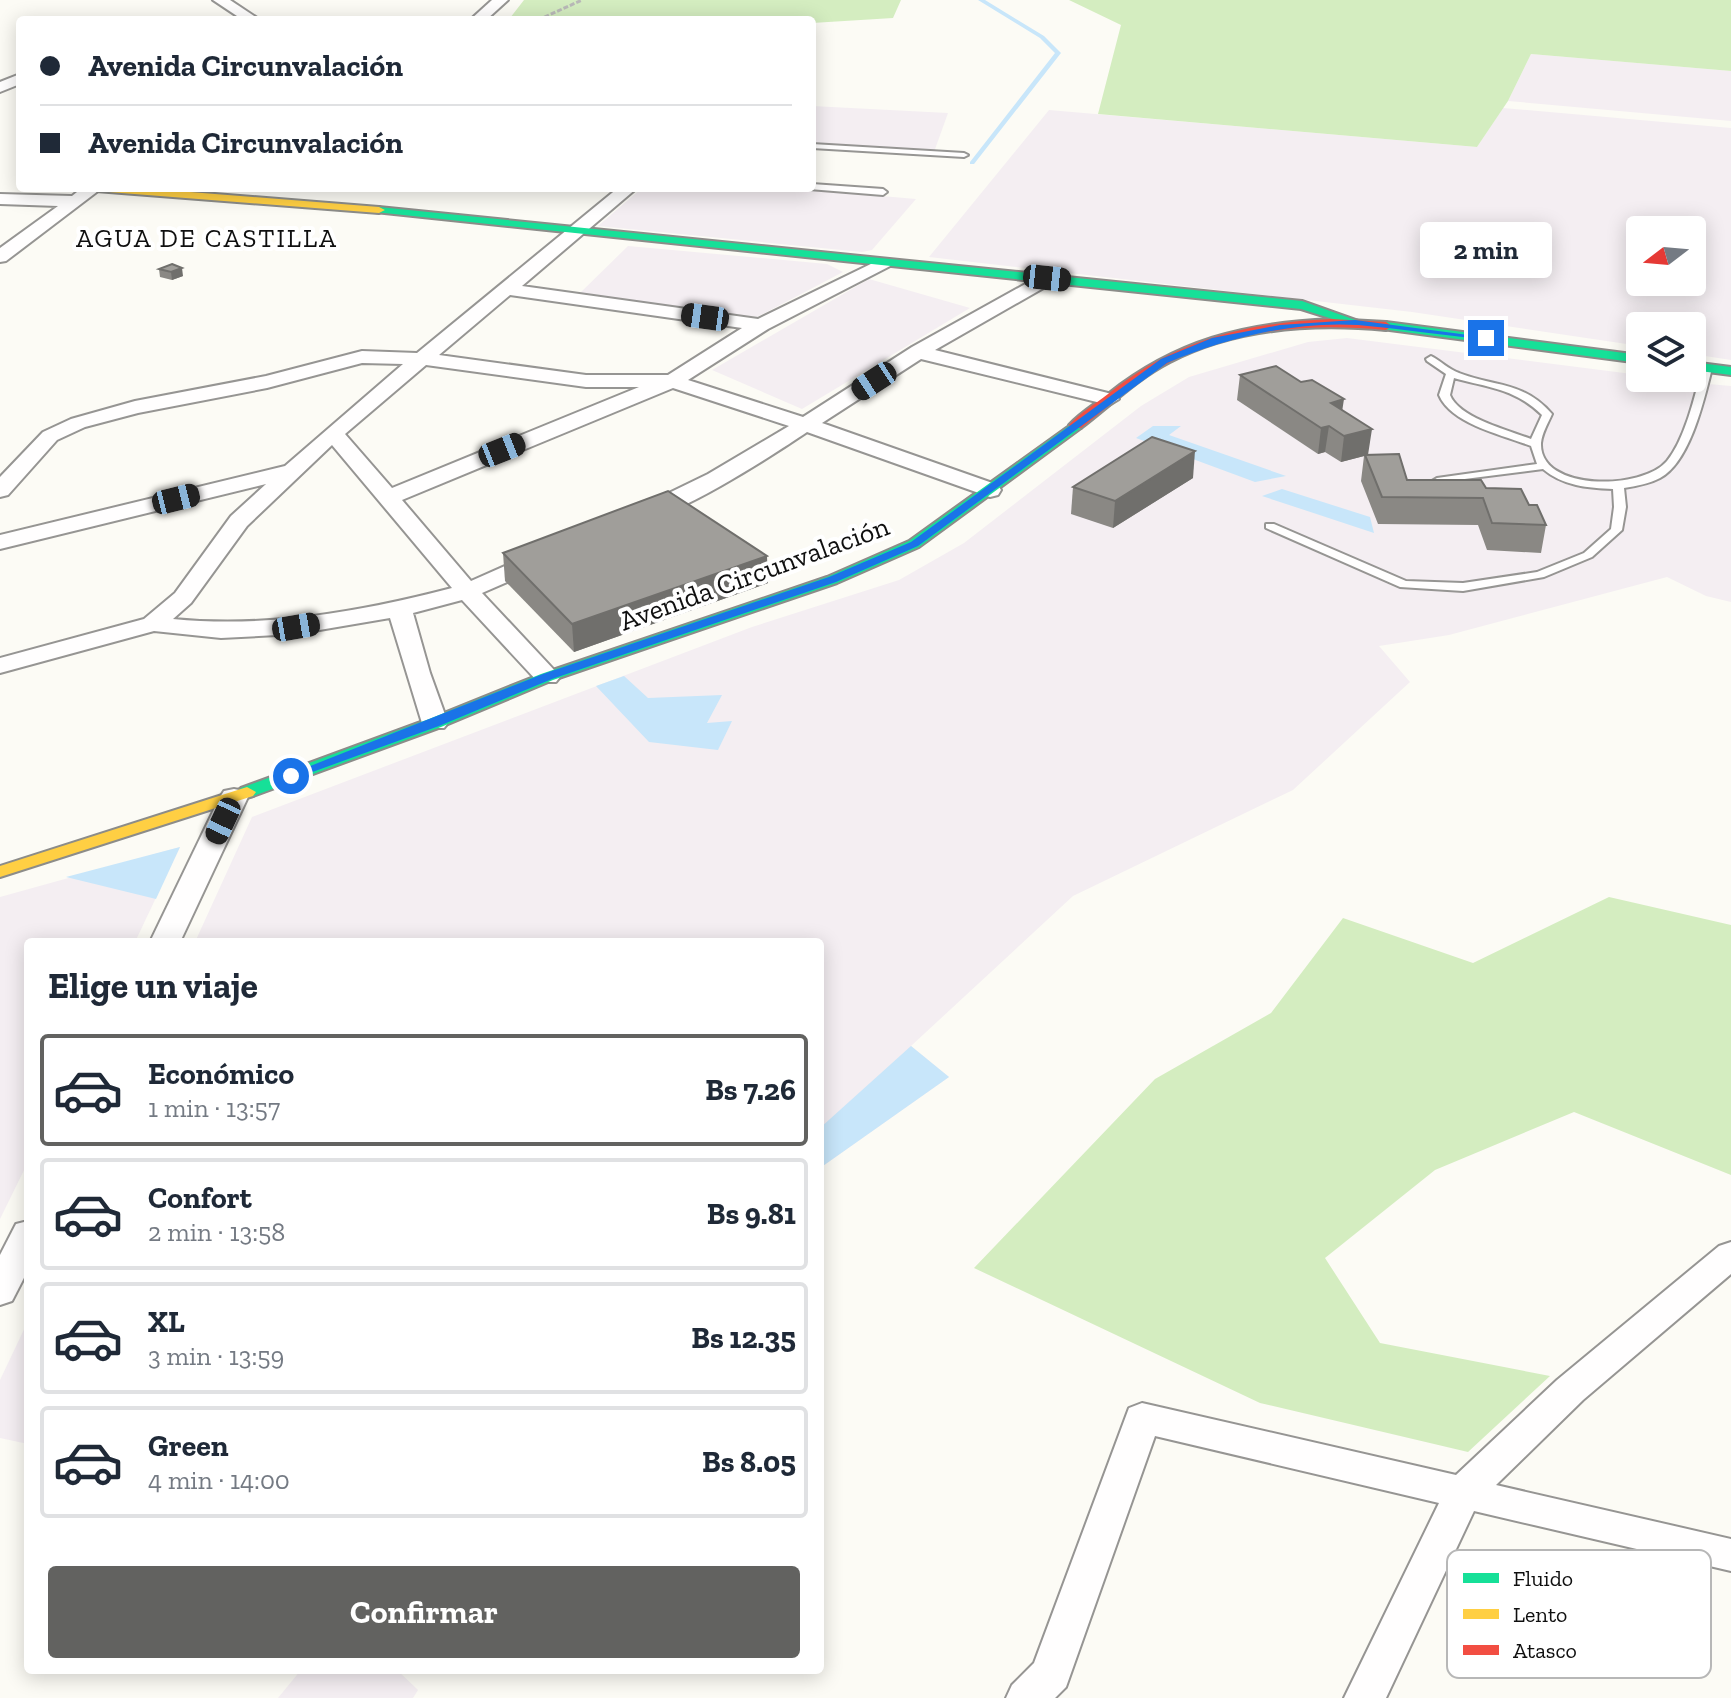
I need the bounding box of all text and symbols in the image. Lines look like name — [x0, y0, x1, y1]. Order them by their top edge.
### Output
text: Avenida Circunvalación — [88, 48, 403, 84]
text: Avenida Circunvalación — [88, 125, 403, 161]
north arrow — [1626, 216, 1706, 296]
map controls — [1626, 216, 1706, 392]
district label: AGUA DE CASTILLA — [76, 222, 338, 254]
callout: 2 min — [1420, 222, 1552, 278]
text: 2 min — [1454, 234, 1518, 266]
car — [1022, 264, 1072, 292]
car — [680, 302, 730, 332]
button: layers — [1626, 312, 1706, 392]
route end — [1468, 320, 1504, 356]
car — [847, 358, 901, 404]
car — [475, 430, 529, 470]
car — [150, 482, 202, 516]
street label: Avenida Circunvalación — [615, 509, 894, 638]
car — [270, 611, 322, 643]
route start — [273, 758, 309, 794]
car — [202, 794, 244, 848]
text: Elige un viaje — [48, 964, 258, 1007]
icon: car — [52, 1054, 124, 1126]
text: Económico — [148, 1056, 294, 1092]
text: Bs 7.26 — [705, 1072, 796, 1108]
text: 1 min · 13:57 — [148, 1092, 280, 1124]
icon: car — [52, 1178, 124, 1250]
text: Confort — [148, 1180, 252, 1216]
text: Bs 9.81 — [707, 1196, 796, 1232]
text: 2 min · 13:58 — [148, 1216, 285, 1248]
icon: car — [52, 1302, 124, 1374]
text: XL — [148, 1304, 185, 1340]
text: Bs 12.35 — [691, 1320, 796, 1356]
text: 3 min · 13:59 — [148, 1340, 284, 1372]
icon: car — [52, 1426, 124, 1498]
text: Green — [148, 1428, 228, 1464]
text: Bs 8.05 — [702, 1444, 796, 1480]
text: 4 min · 14:00 — [148, 1464, 290, 1496]
legend — [1447, 1550, 1711, 1678]
text: Fluido — [1513, 1565, 1573, 1592]
button: Confirmar — [48, 1566, 800, 1658]
text: Lento — [1513, 1601, 1567, 1628]
text: Atasco — [1513, 1637, 1577, 1664]

